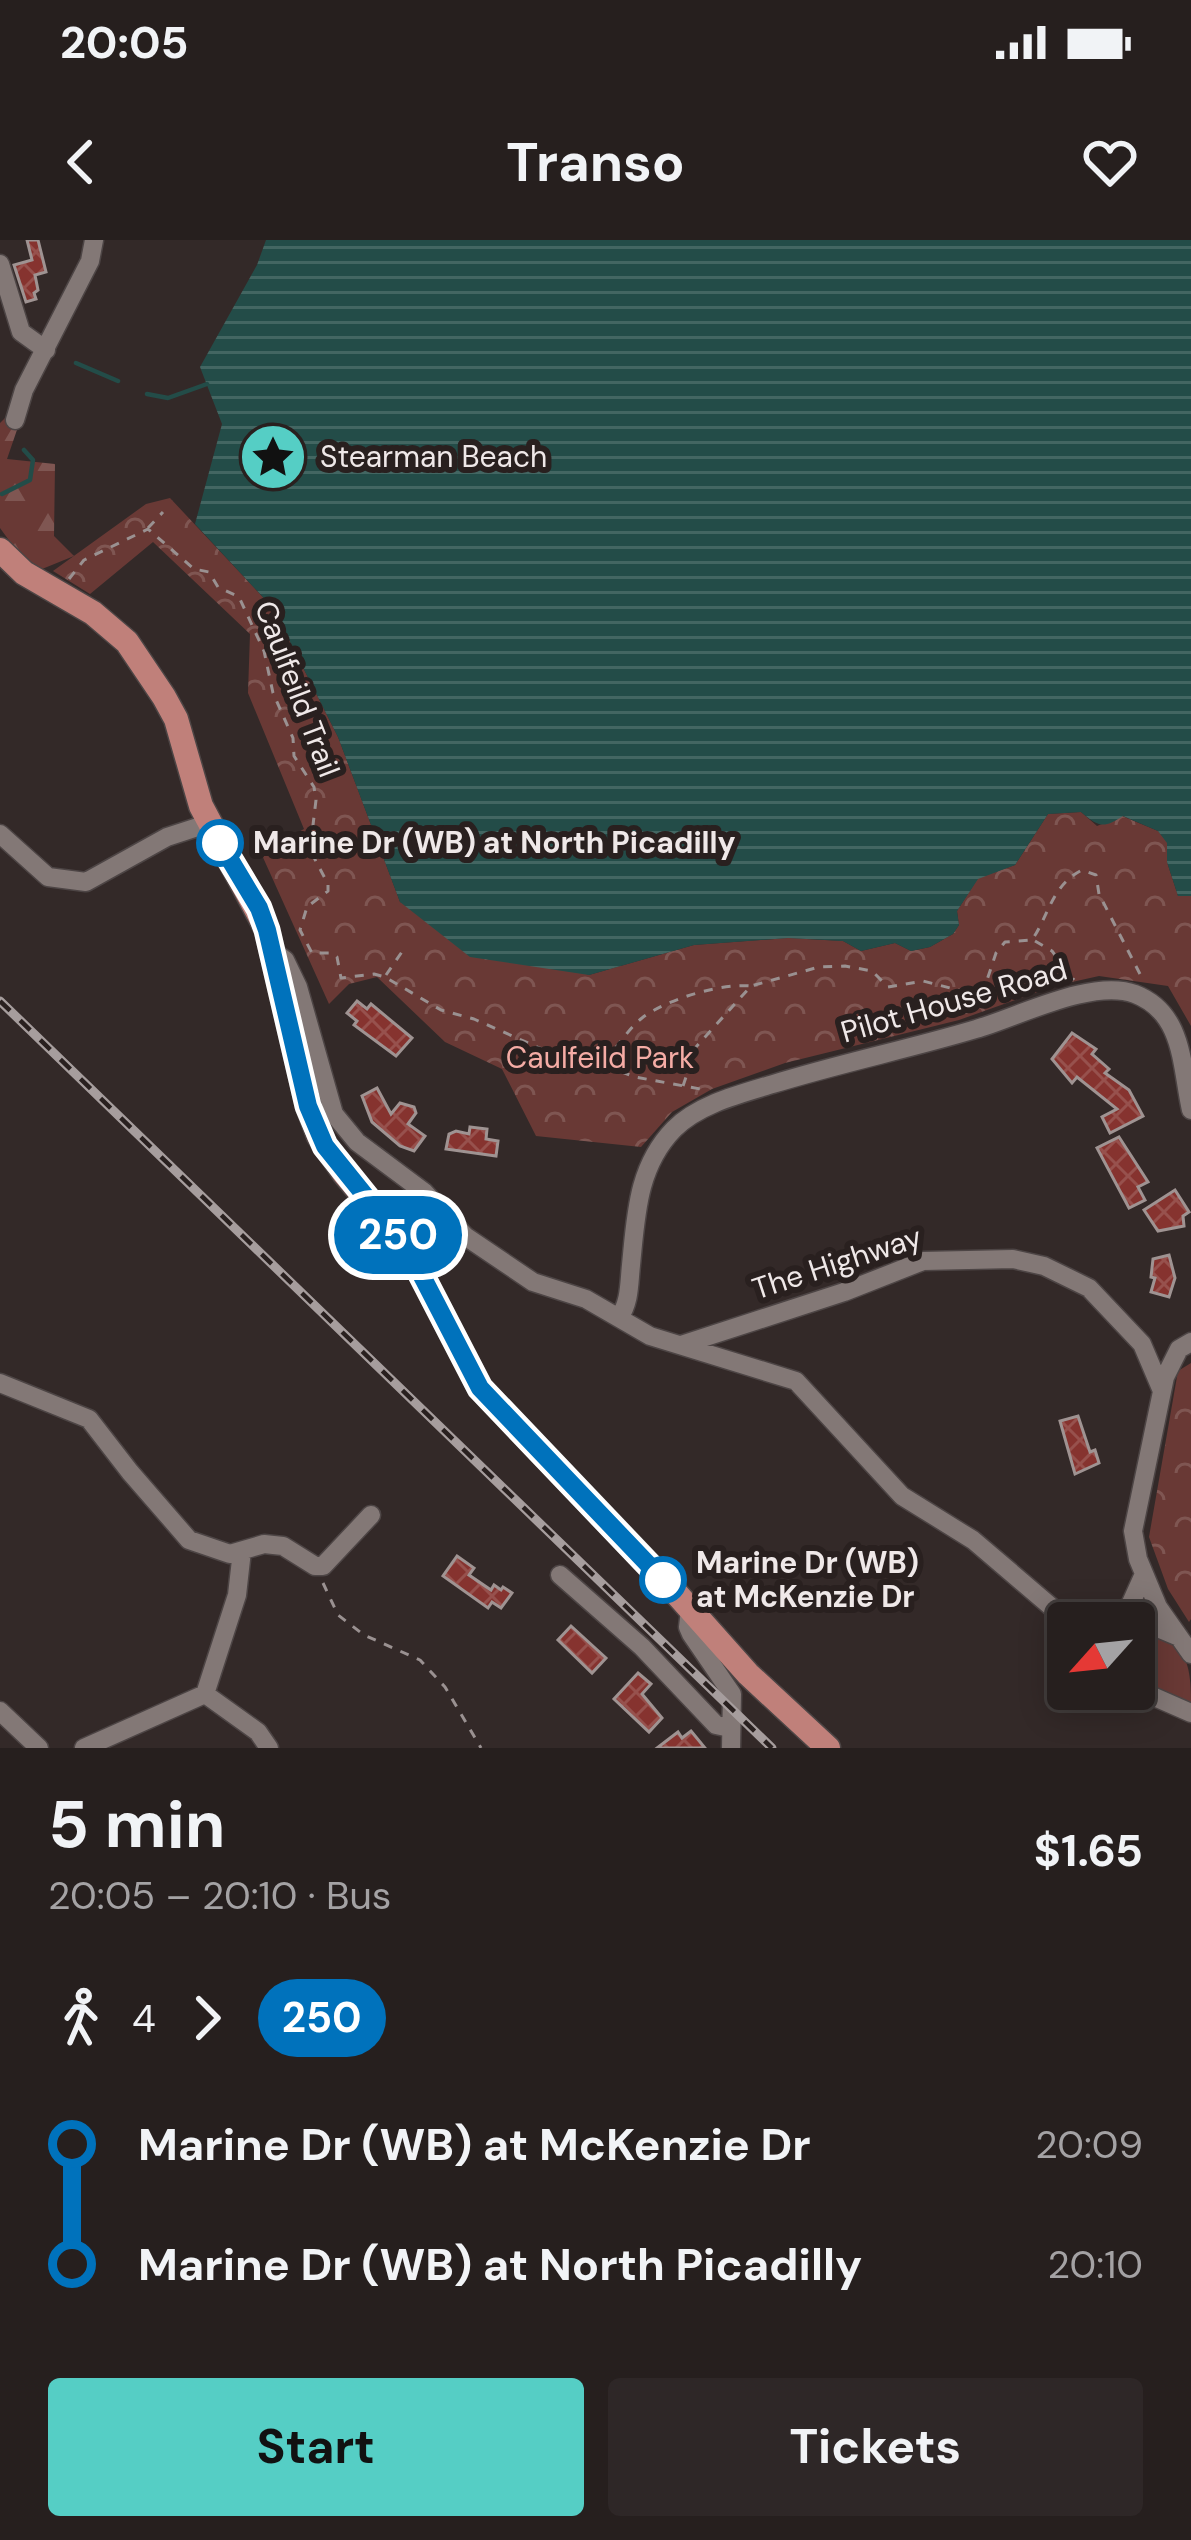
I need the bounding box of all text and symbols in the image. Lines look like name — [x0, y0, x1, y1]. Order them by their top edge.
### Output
text: 20:05 — [60, 13, 189, 72]
text: Transo — [506, 127, 685, 198]
icon: back — [48, 129, 114, 195]
icon: heart — [1077, 129, 1143, 195]
place icon: Stearman Beach — [238, 422, 308, 492]
place label: Stearman Beach — [320, 437, 547, 476]
street label: Caulfeild Trail — [246, 595, 349, 782]
marker: Marine Dr (WB) at North Picadilly — [198, 821, 242, 865]
place label: Marine Dr (WB) at North Picadilly — [253, 823, 736, 862]
street label: Pilot House Road — [836, 950, 1071, 1051]
park label: Caulfeild Park — [506, 1038, 694, 1077]
line badge: 250 — [329, 1196, 467, 1274]
text: 250 — [358, 1207, 438, 1262]
street label: The Highway — [747, 1217, 927, 1308]
place label: Marine Dr (WB) at McKenzie Dr — [696, 1543, 919, 1616]
marker: Marine Dr (WB) at McKenzie Dr — [641, 1558, 685, 1602]
north arrow — [1047, 1602, 1155, 1710]
map controls — [1047, 1602, 1155, 1710]
text: 5 min — [48, 1782, 225, 1867]
text: $1.65 — [1034, 1821, 1143, 1880]
text: 20:05 – 20:10 · Bus — [48, 1870, 391, 1921]
icon: walk — [48, 1985, 114, 2051]
icon: forward — [174, 1985, 240, 2051]
text: 250 — [282, 1990, 362, 2045]
text: 4 — [132, 1993, 156, 2044]
text: Marine Dr (WB) at McKenzie Dr — [138, 2115, 811, 2174]
text: 20:09 — [1035, 2119, 1143, 2170]
text: Marine Dr (WB) at North Picadilly — [138, 2235, 862, 2294]
text: 20:10 — [1048, 2239, 1143, 2290]
button: Start — [48, 2378, 584, 2516]
button: Tickets — [608, 2378, 1143, 2516]

